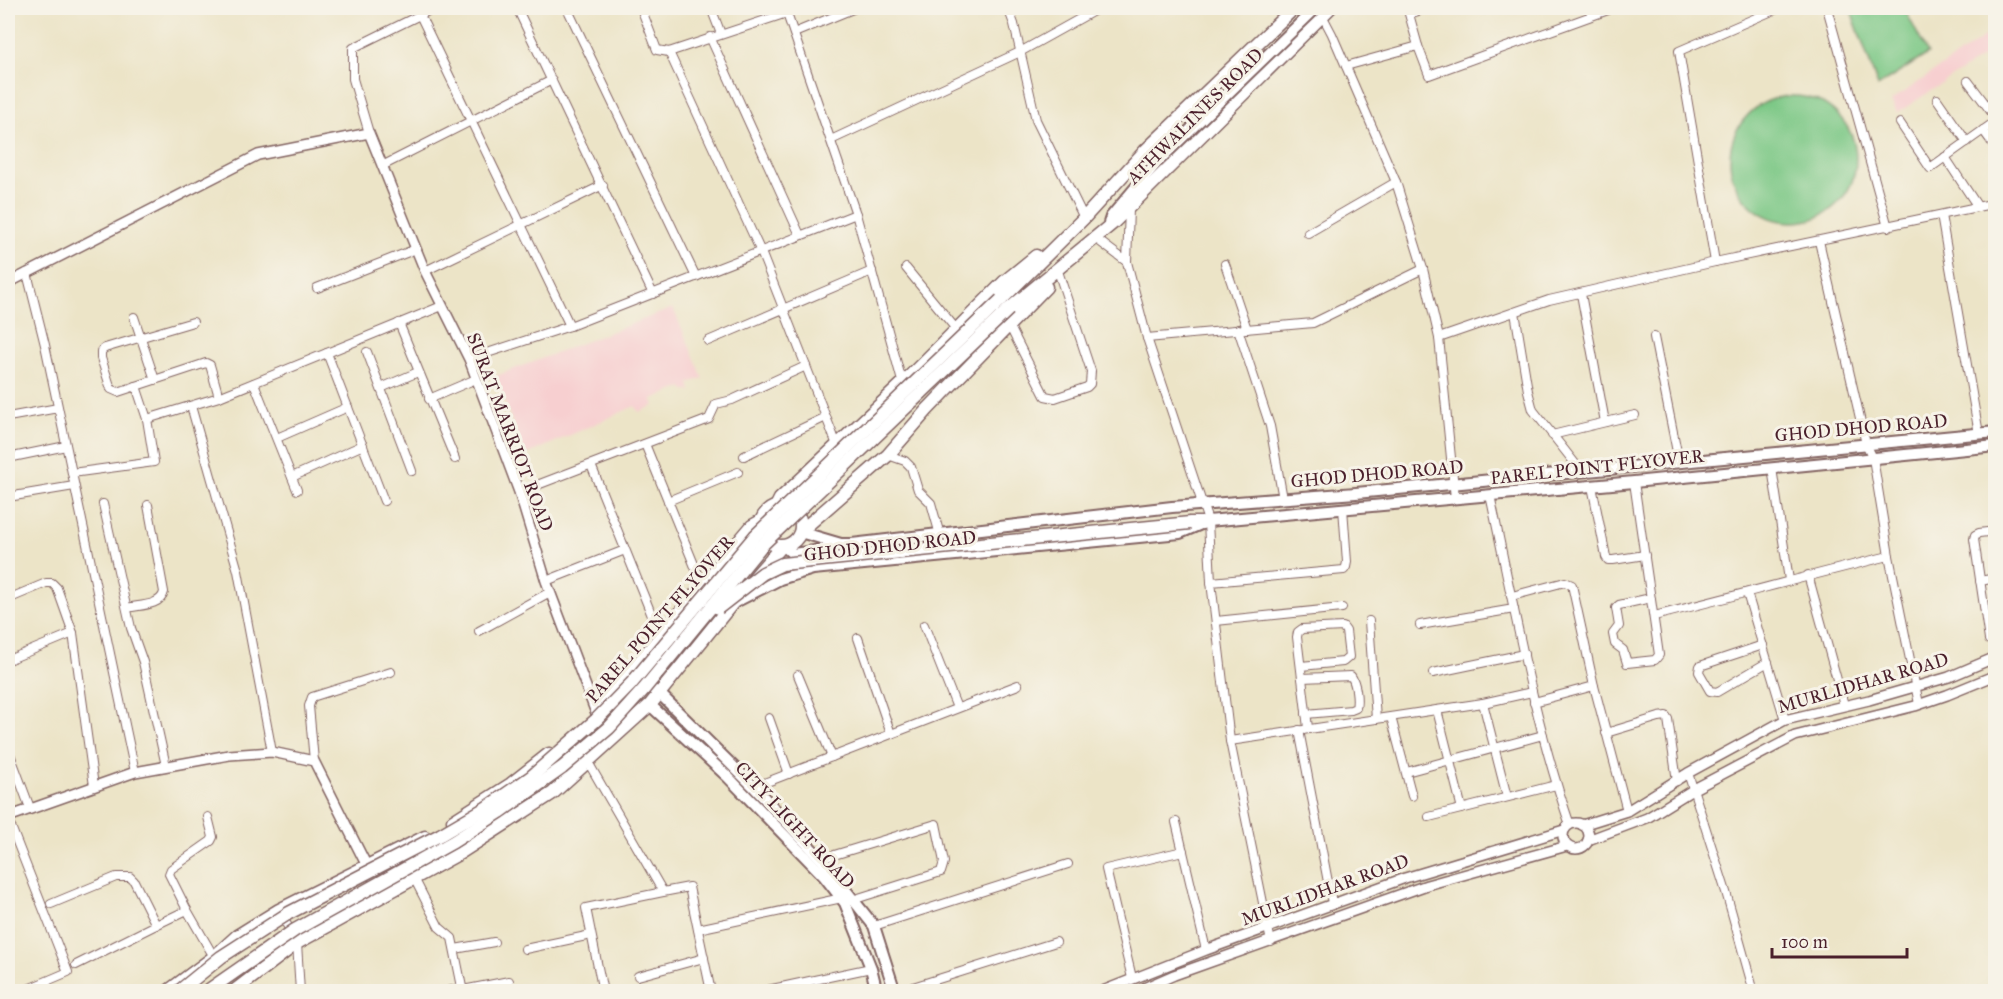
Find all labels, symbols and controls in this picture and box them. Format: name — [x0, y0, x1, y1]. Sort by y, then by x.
street label: ATHWALINES ROAD — [1122, 43, 1268, 189]
street label: SURAT MARRIOT ROAD — [462, 330, 558, 534]
street label: GHOD DHOD ROAD — [1774, 409, 1948, 447]
street label: PAREL POINT FLYOVER — [1489, 445, 1706, 489]
street label: GHOD DHOD ROAD — [1290, 455, 1464, 493]
street label: GHOD DHOD ROAD — [803, 526, 977, 566]
street label: PAREL POINT FLYOVER — [581, 530, 740, 707]
street label: MURLIDHAR ROAD — [1775, 648, 1951, 718]
street label: CITY LIGHT ROAD — [731, 757, 859, 893]
street label: MURLIDHAR ROAD — [1238, 849, 1412, 931]
scale bar — [1772, 921, 1907, 959]
text: 100 m — [1781, 931, 1828, 953]

